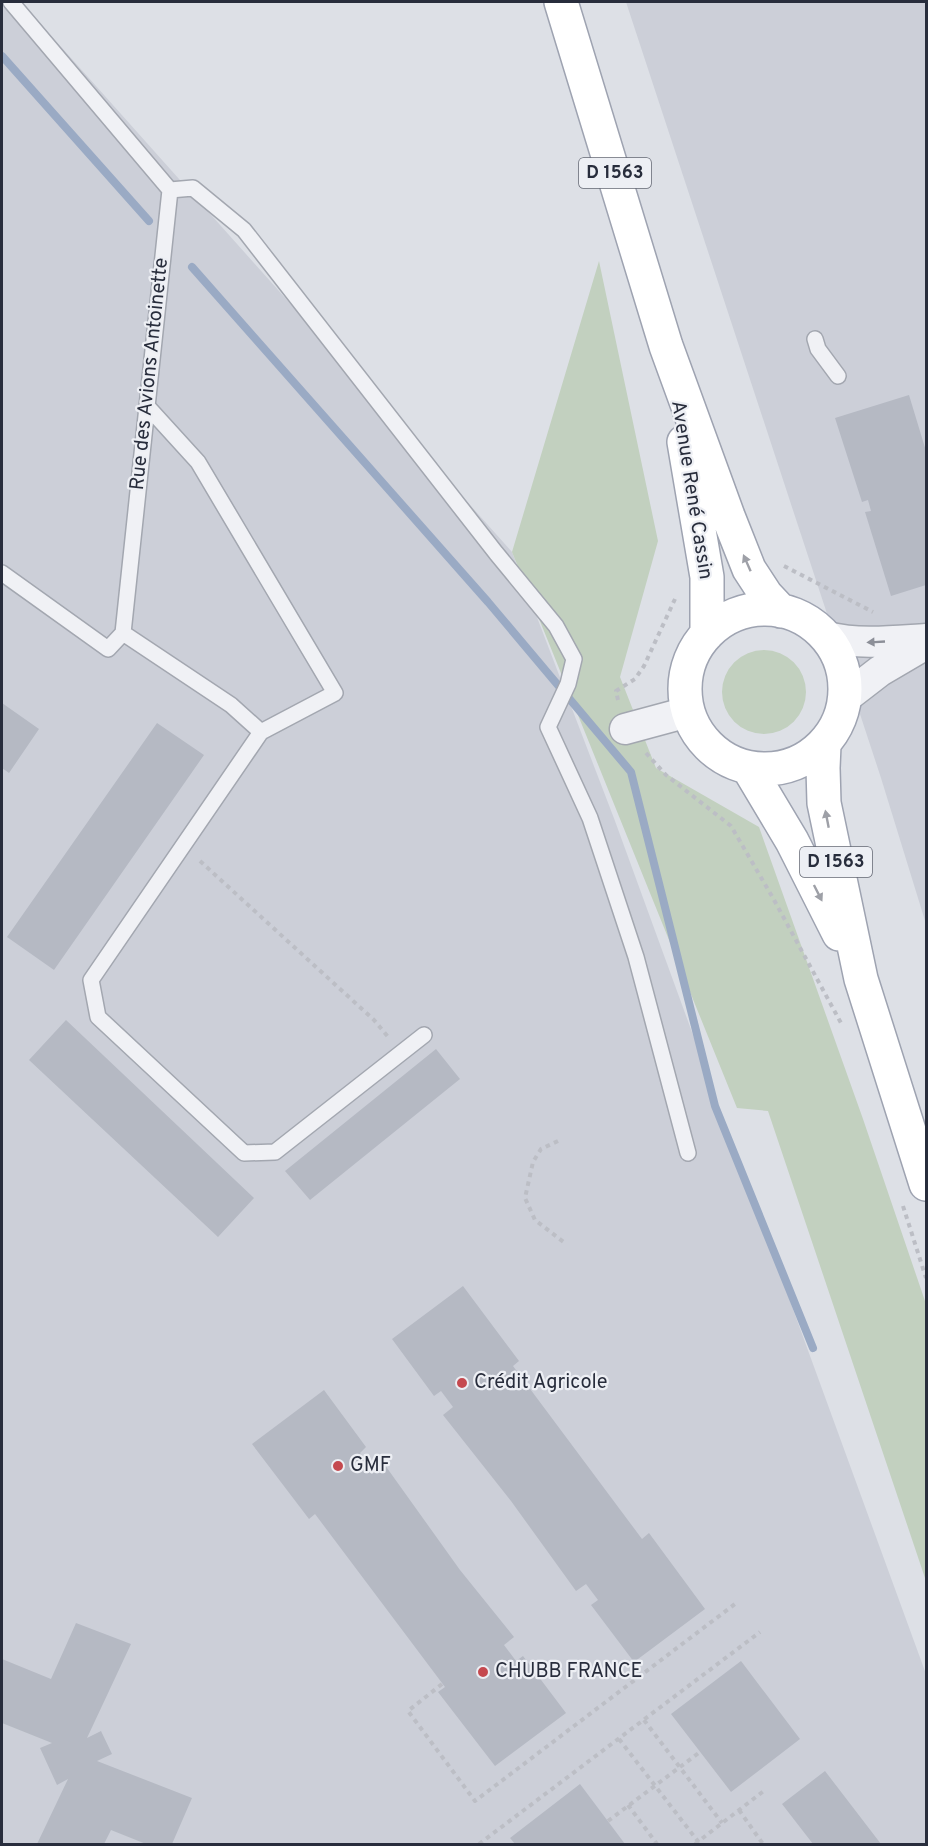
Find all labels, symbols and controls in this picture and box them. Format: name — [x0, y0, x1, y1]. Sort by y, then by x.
road number: D 1563 — [579, 158, 651, 188]
street label: Rue des Avions Antoinette — [125, 256, 175, 492]
street label: Avenue René Cassin — [664, 399, 718, 581]
one-way arrow — [743, 555, 752, 572]
one-way arrow — [867, 638, 886, 647]
one-way arrow — [822, 809, 831, 828]
road number: D 1563 — [800, 847, 872, 877]
one-way arrow — [814, 885, 823, 902]
place label: Crédit Agricole — [474, 1370, 608, 1396]
marker: Crédit Agricole — [455, 1376, 469, 1390]
place label: GMF — [350, 1453, 391, 1479]
marker: GMF — [331, 1459, 345, 1473]
place label: CHUBB FRANCE — [495, 1659, 643, 1685]
marker: CHUBB FRANCE — [476, 1665, 490, 1679]

